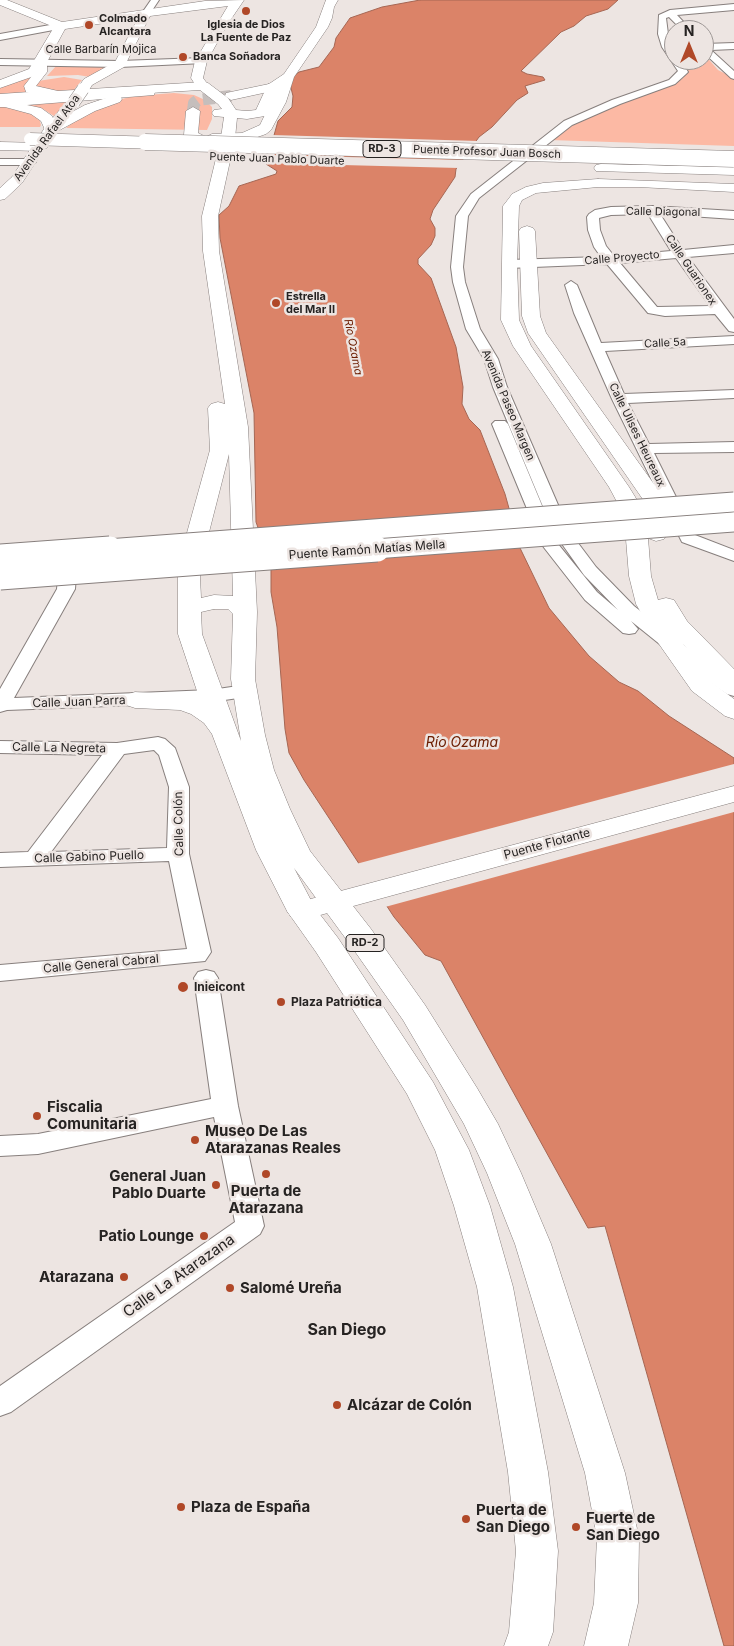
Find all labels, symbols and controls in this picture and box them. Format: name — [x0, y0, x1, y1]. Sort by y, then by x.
marker: Iglesia de Dios La Fuente de Paz — [240, 5, 252, 17]
place label: Colmado Alcantara — [99, 12, 151, 38]
place label: Iglesia de Dios La Fuente de Paz — [201, 18, 291, 44]
marker: Colmado Alcantara — [83, 19, 95, 31]
north arrow — [664, 20, 714, 70]
text: N — [684, 22, 694, 39]
street label: Calle Barbarín Mojica — [46, 43, 156, 57]
place label: Banca Soñadora — [193, 50, 281, 64]
marker: Banca Soñadora — [177, 51, 189, 63]
street label: Avenida Rafael Atoa — [11, 92, 83, 184]
road number: RD-3 — [363, 140, 401, 158]
street label: Puente Profesor Juan Bosch — [413, 143, 561, 161]
street label: Puente Juan Pablo Duarte — [209, 150, 345, 168]
street label: Calle Diagonal — [626, 205, 700, 219]
street label: Calle Guarionex — [663, 232, 719, 308]
street label: Calle Proyecto — [584, 248, 660, 268]
place label: Estrella del Mar II — [286, 290, 335, 316]
marker: Estrella del Mar II — [270, 297, 282, 309]
water label: Río Ozama — [341, 318, 365, 376]
street label: Calle 5a — [644, 335, 686, 351]
street label: Avenida Paseo Margen — [479, 348, 537, 462]
street label: Calle Ulises Heureaux — [606, 381, 668, 489]
street label: Puente Ramón Matías Mella — [288, 537, 446, 563]
street label: Calle Juan Parra — [32, 693, 126, 711]
water label: Río Ozama — [426, 735, 498, 751]
street label: Calle La Negreta — [12, 740, 106, 756]
street label: Calle Colón — [171, 791, 187, 857]
street label: Puente Flotante — [502, 826, 592, 862]
street label: Calle Gabino Puello — [34, 848, 144, 866]
road number: RD-2 — [346, 934, 384, 951]
street label: Calle General Cabral — [42, 952, 160, 976]
marker: Inieicont — [176, 980, 190, 994]
place label: Inieicont — [194, 980, 245, 994]
place label: Plaza Patriótica — [291, 995, 382, 1009]
marker: Plaza Patriótica — [275, 996, 287, 1008]
place label: Fiscalia Comunitaria — [47, 1098, 137, 1133]
marker: Fiscalia Comunitaria — [31, 1110, 43, 1122]
place label: Museo De Las Atarazanas Reales — [205, 1122, 341, 1157]
marker: Museo De Las Atarazanas Reales — [189, 1134, 201, 1146]
place label: General Juan Pablo Duarte — [109, 1167, 206, 1202]
marker: Puerta de Atarazana — [260, 1168, 272, 1180]
marker: General Juan Pablo Duarte — [210, 1179, 222, 1191]
place label: Puerta de Atarazana — [228, 1182, 304, 1217]
place label: Patio Lounge — [99, 1227, 194, 1245]
marker: Patio Lounge — [198, 1230, 210, 1242]
street label: Calle La Atarazana — [120, 1231, 238, 1321]
place label: Atarazana — [39, 1268, 114, 1286]
marker: Atarazana — [118, 1271, 130, 1283]
place label: Salomé Ureña — [240, 1279, 342, 1297]
marker: Salomé Ureña — [224, 1282, 236, 1294]
district label: San Diego — [308, 1320, 386, 1340]
place label: Alcázar de Colón — [347, 1396, 472, 1414]
marker: Alcázar de Colón — [331, 1399, 343, 1411]
place label: Plaza de España — [191, 1498, 310, 1516]
marker: Plaza de España — [175, 1501, 187, 1513]
place label: Puerta de San Diego — [476, 1501, 550, 1536]
place label: Fuerte de San Diego — [586, 1509, 660, 1544]
marker: Puerta de San Diego — [460, 1513, 472, 1525]
marker: Fuerte de San Diego — [570, 1521, 582, 1533]

